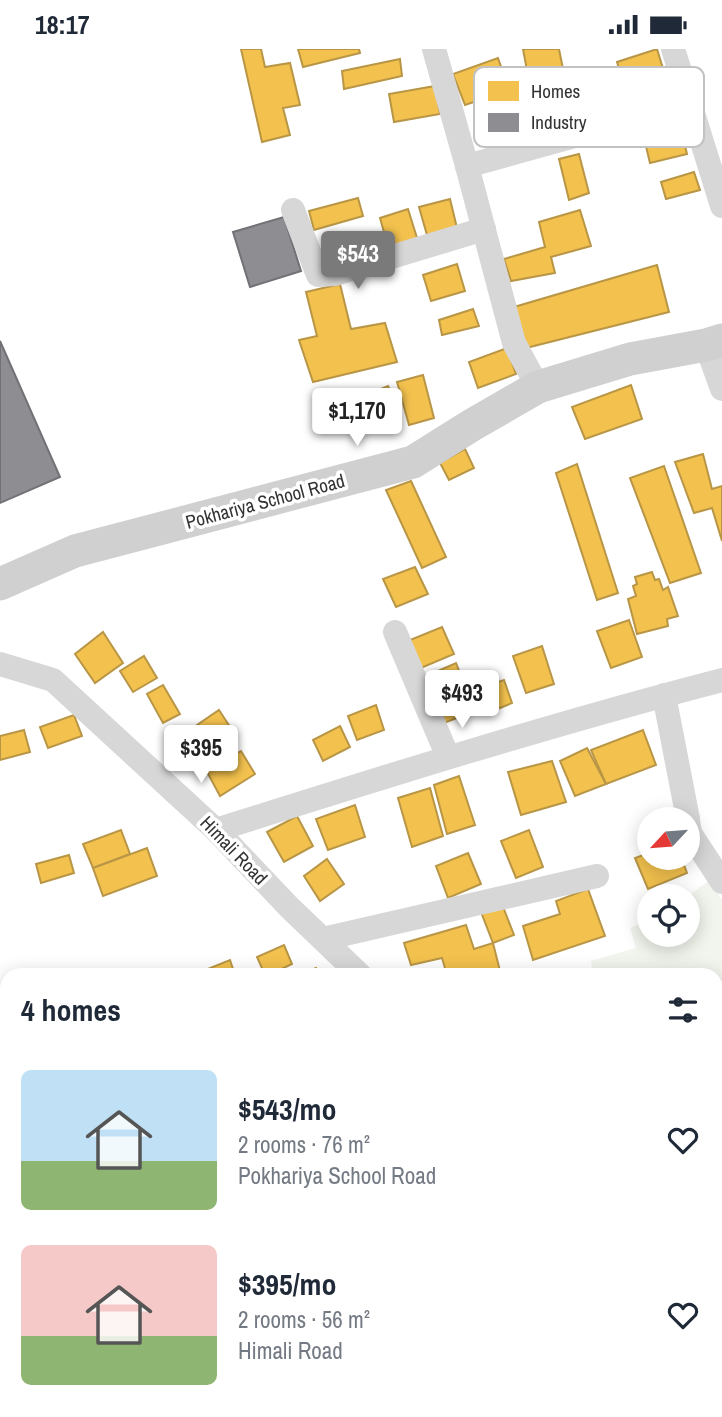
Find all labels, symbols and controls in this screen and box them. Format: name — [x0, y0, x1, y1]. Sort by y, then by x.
text: 18:17 — [35, 7, 90, 42]
legend — [474, 67, 704, 147]
text: Homes — [531, 78, 581, 104]
text: Industry — [531, 109, 587, 135]
pin: $543 — [317, 231, 399, 291]
text: $543 — [337, 238, 379, 269]
pin: $1,170 — [300, 389, 414, 448]
text: $1,170 — [328, 395, 386, 426]
street label: Pokhariya School Road — [183, 467, 347, 535]
pin: $493 — [421, 671, 503, 730]
text: $493 — [441, 677, 483, 708]
pin: $395 — [160, 725, 242, 785]
text: $395 — [180, 732, 222, 763]
north arrow — [637, 807, 700, 870]
map controls — [637, 807, 700, 947]
street label: Himali Road — [195, 810, 273, 890]
button: locate — [637, 884, 700, 947]
text: 4 homes — [21, 990, 121, 1030]
icon: filters — [664, 991, 702, 1029]
text: $543/mo — [238, 1089, 336, 1129]
icon: home — [77, 1098, 161, 1182]
icon: heart — [664, 1121, 702, 1159]
text: 2 rooms · 76 m² — [238, 1129, 370, 1160]
text: Pokhariya School Road — [238, 1160, 436, 1191]
text: $395/mo — [238, 1264, 336, 1304]
icon: home — [77, 1273, 161, 1357]
icon: heart — [664, 1296, 702, 1334]
text: 2 rooms · 56 m² — [238, 1304, 370, 1335]
text: Himali Road — [238, 1335, 343, 1366]

